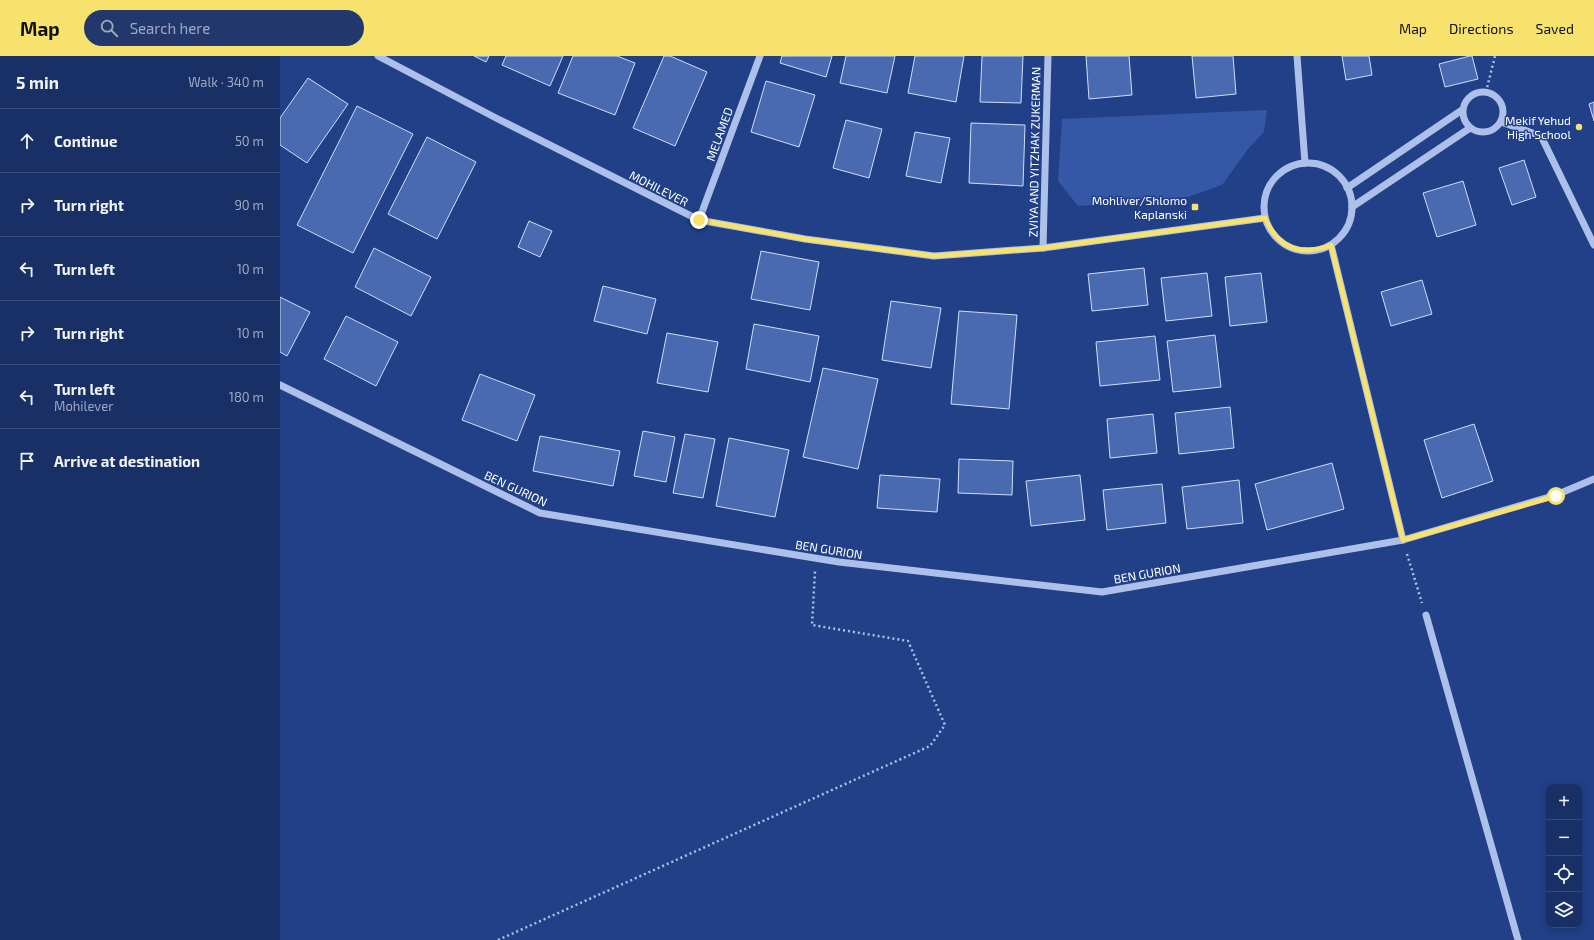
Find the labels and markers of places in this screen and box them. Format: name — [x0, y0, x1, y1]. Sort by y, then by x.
place label: Mekif Yehud High School — [1505, 113, 1571, 141]
marker: Mekif Yehud High School — [1574, 122, 1584, 132]
place label: Mohliver/Shlomo Kaplanski — [1092, 193, 1187, 221]
marker: Mohliver/Shlomo Kaplanski — [1190, 202, 1200, 212]

